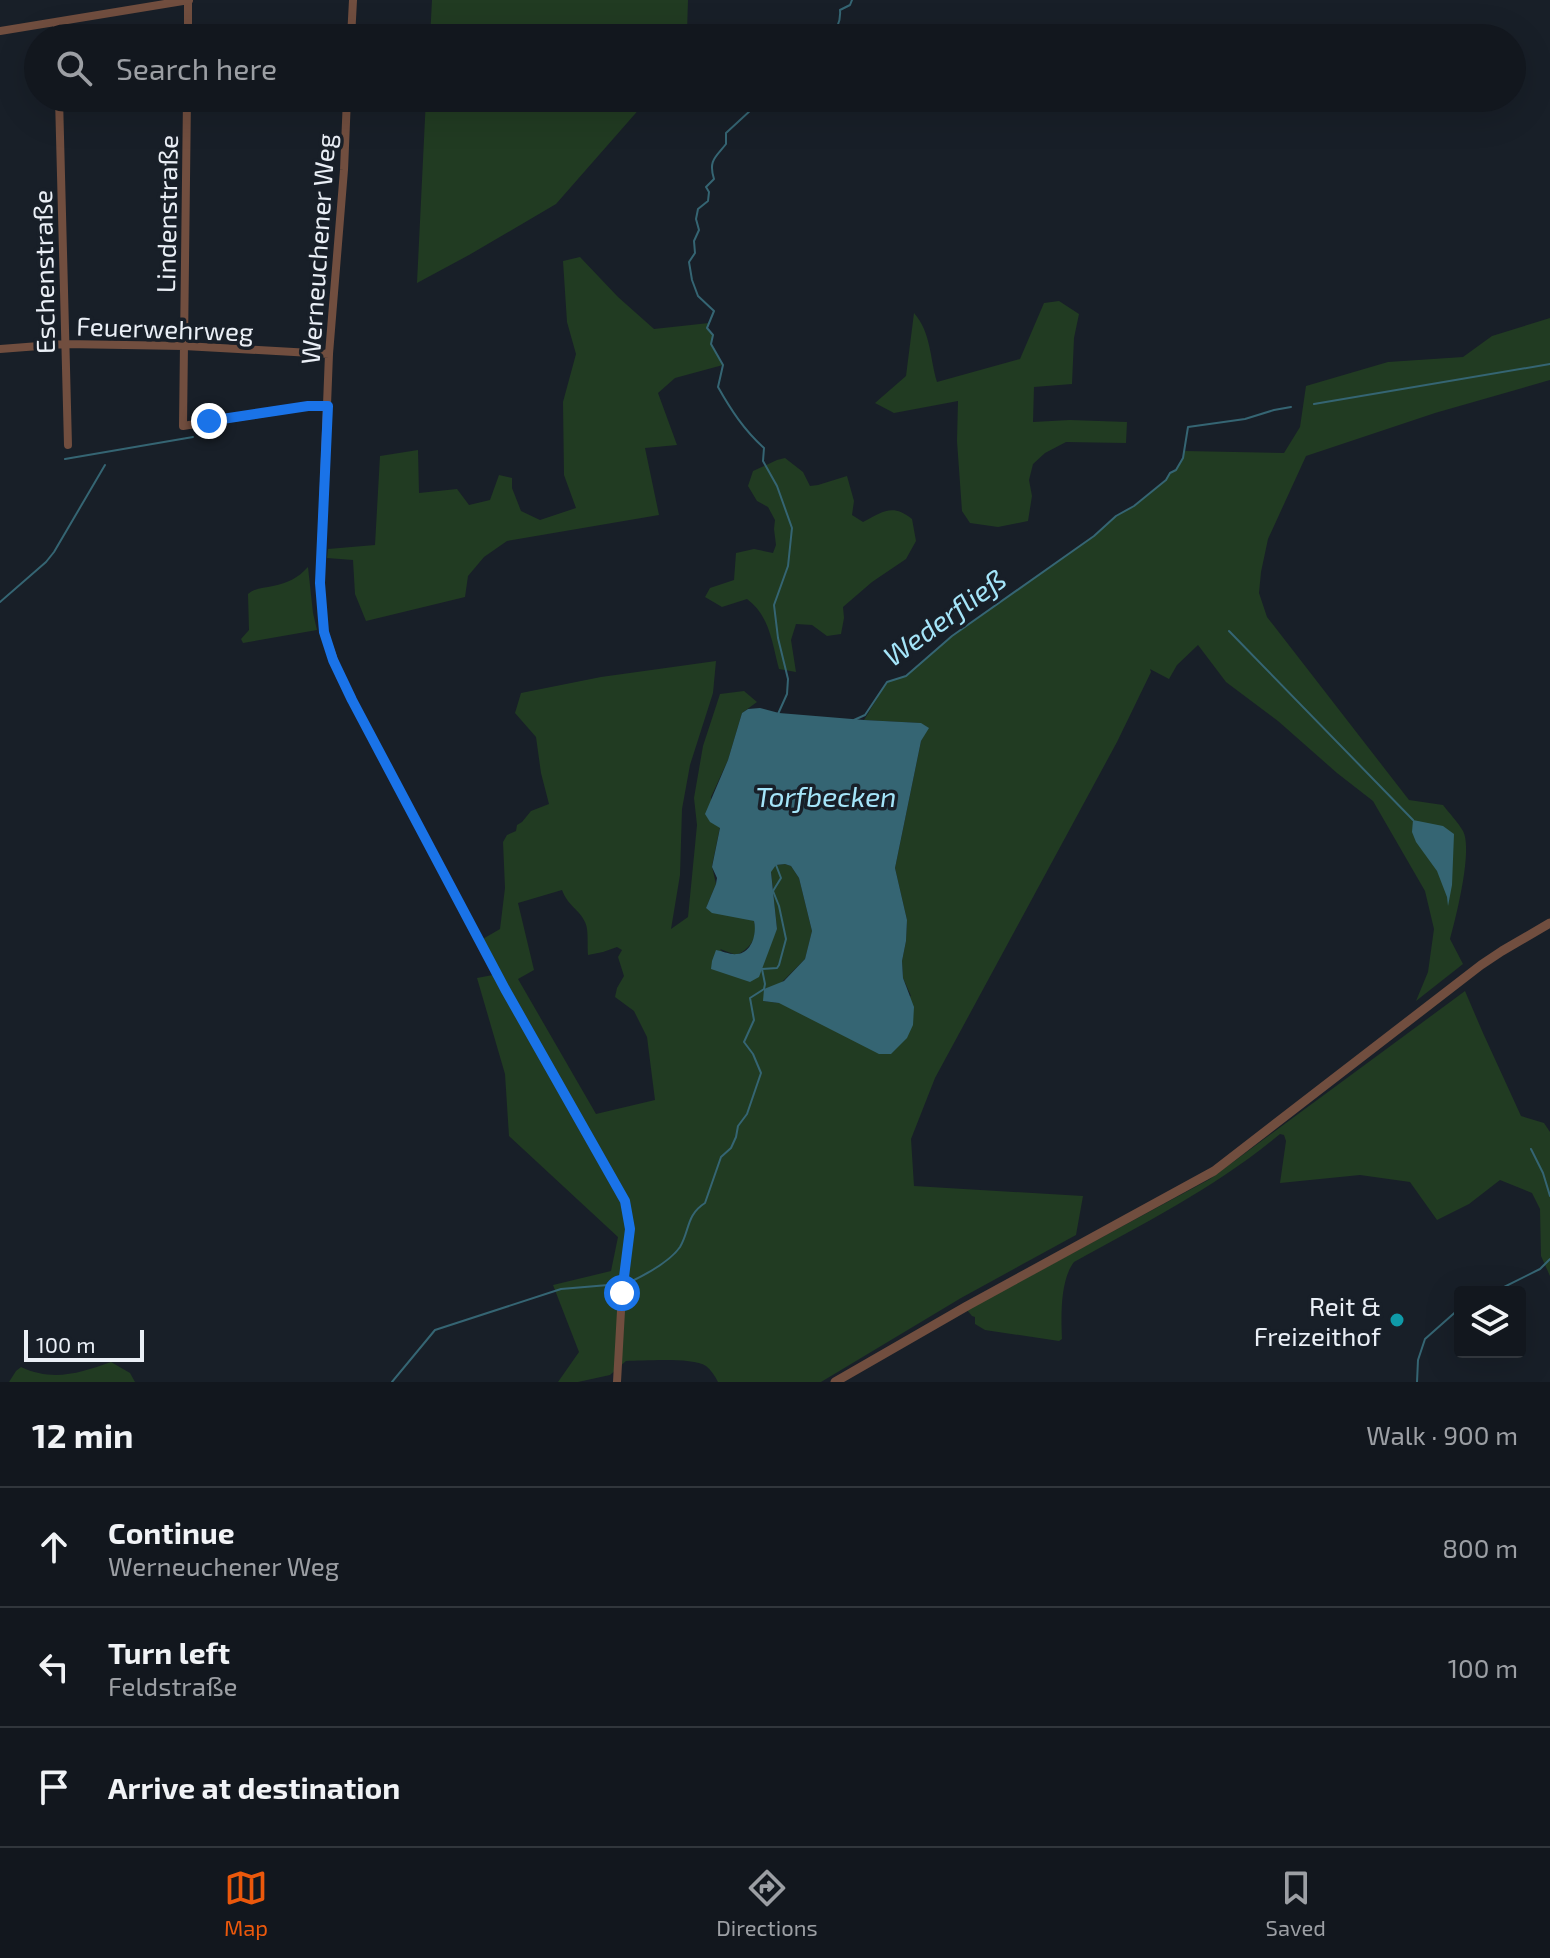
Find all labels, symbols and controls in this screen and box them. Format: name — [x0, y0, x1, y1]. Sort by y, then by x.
search box — [24, 24, 1526, 112]
icon: search — [52, 46, 96, 90]
text: Search here — [116, 50, 277, 86]
street label: Werneuchener Weg — [293, 133, 341, 365]
street label: Lindenstraße — [149, 135, 183, 293]
street label: Eschenstraße — [26, 190, 60, 354]
street label: Feuerwehrweg — [76, 309, 254, 347]
route end — [191, 403, 227, 439]
water label: Wederfließ — [876, 561, 1012, 673]
water label: Torfbecken — [756, 779, 896, 813]
route start — [604, 1275, 640, 1311]
map controls — [1454, 1286, 1526, 1358]
button: layers — [1454, 1286, 1526, 1358]
place label: Reit & Freizeithof — [1254, 1290, 1382, 1351]
marker: Reit & Freizeithof — [1388, 1311, 1406, 1329]
scale bar — [24, 1326, 144, 1362]
text: 100 m — [36, 1331, 95, 1357]
text: 12 min — [32, 1414, 134, 1455]
text: Walk · 900 m — [1366, 1419, 1518, 1450]
text: Continue — [108, 1514, 235, 1550]
icon: ahead — [32, 1525, 76, 1569]
text: 800 m — [1442, 1532, 1518, 1563]
text: Werneuchener Weg — [108, 1550, 339, 1581]
text: Turn left — [108, 1634, 230, 1670]
icon: left — [32, 1645, 76, 1689]
text: 100 m — [1448, 1652, 1518, 1683]
text: Feldstraße — [108, 1670, 238, 1701]
icon: arrive — [32, 1765, 76, 1809]
text: Arrive at destination — [108, 1769, 400, 1805]
tab: Map — [224, 1866, 268, 1940]
tab: Directions — [716, 1866, 818, 1940]
tab: Saved — [1266, 1866, 1326, 1940]

